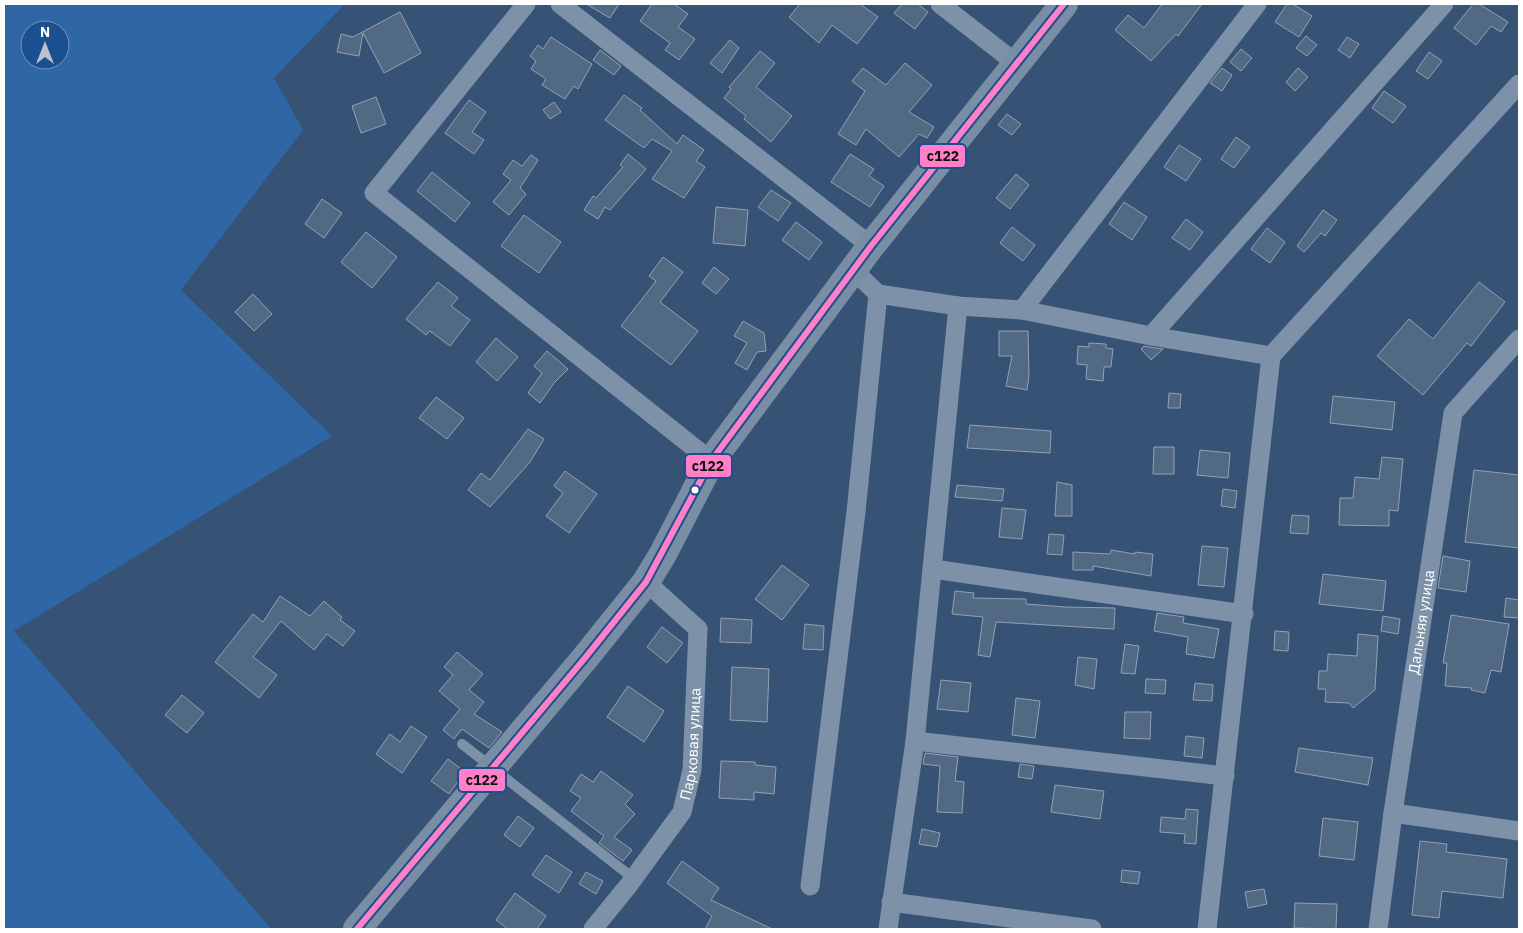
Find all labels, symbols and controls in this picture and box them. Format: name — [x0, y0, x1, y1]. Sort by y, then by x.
north arrow — [20, 20, 70, 70]
text: N — [40, 23, 50, 41]
line badge: с122 — [919, 144, 966, 168]
text: с122 — [927, 147, 959, 165]
line badge: с122 — [685, 454, 732, 478]
text: с122 — [692, 457, 724, 475]
unlabelled marker — [690, 485, 700, 495]
street label: Дальняя улица — [1404, 569, 1438, 676]
street label: Парковая улица — [675, 687, 704, 802]
line badge: с122 — [458, 768, 506, 792]
text: с122 — [466, 771, 498, 789]

